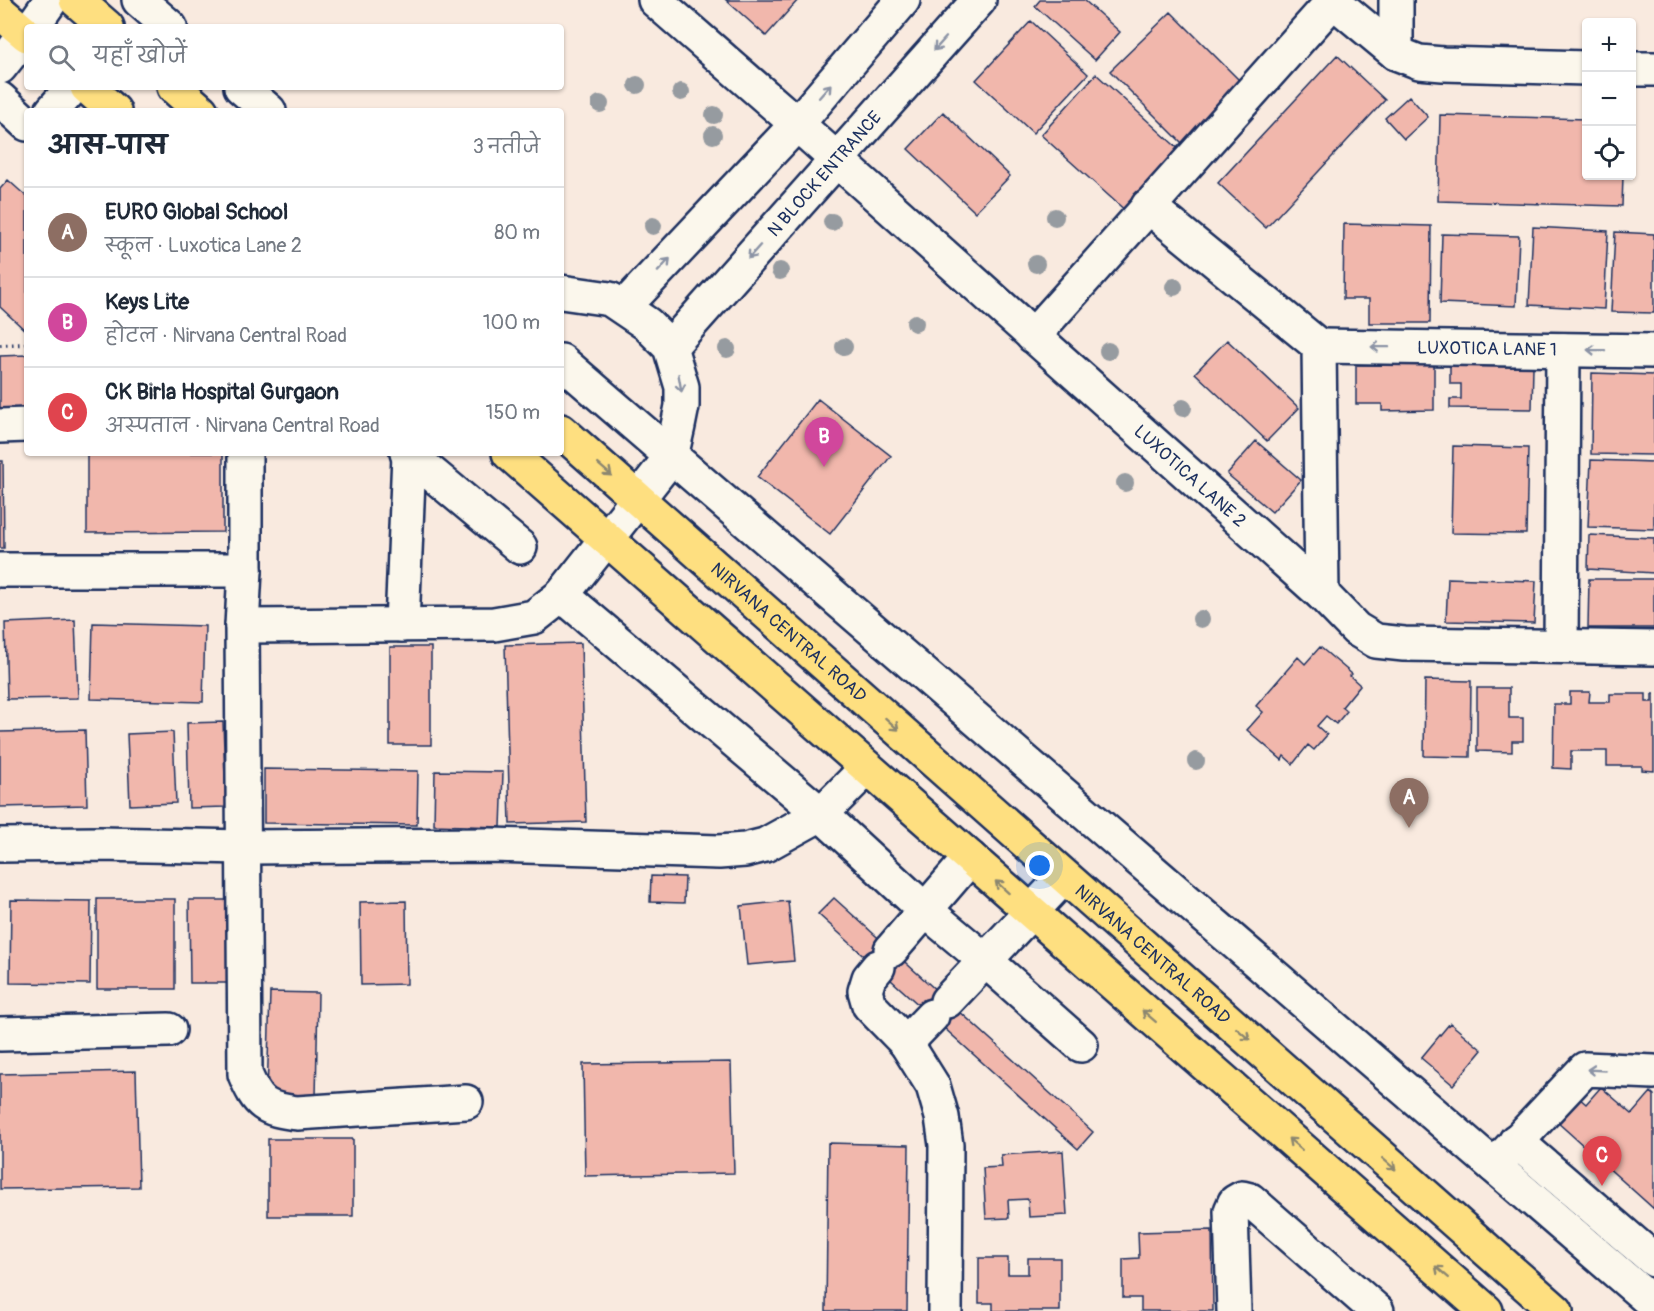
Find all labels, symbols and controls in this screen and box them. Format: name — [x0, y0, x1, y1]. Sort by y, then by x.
map controls — [1582, 18, 1636, 180]
button: + — [1582, 18, 1636, 72]
search box — [24, 24, 564, 90]
one-way arrow — [933, 36, 947, 51]
icon: search — [45, 41, 78, 74]
text: यहाँ खोजें — [93, 42, 187, 70]
button: − — [1582, 72, 1636, 126]
one-way arrow — [819, 83, 832, 99]
street label: N BLOCK ENTRANCE — [763, 107, 887, 242]
button: locate — [1582, 126, 1636, 180]
text: आस-पास — [48, 130, 167, 162]
text: 3 नतीजे — [473, 134, 540, 159]
text: EURO Global School — [105, 198, 288, 226]
text: A — [61, 220, 74, 245]
text: 80 m — [494, 220, 540, 245]
text: स्कूल · Luxotica Lane 2 — [105, 233, 302, 258]
one-way arrow — [747, 244, 761, 259]
one-way arrow — [657, 258, 671, 273]
text: Keys Lite — [105, 288, 189, 316]
text: B — [62, 310, 73, 335]
text: 100 m — [483, 310, 540, 335]
text: होटल · Nirvana Central Road — [105, 323, 347, 348]
street label: LUXOTICA LANE 1 — [1417, 336, 1557, 362]
one-way arrow — [1370, 341, 1390, 352]
one-way arrow — [1586, 345, 1606, 356]
one-way arrow — [675, 372, 686, 392]
text: CK Birla Hospital Gurgaon — [105, 378, 339, 406]
text: C — [61, 400, 74, 425]
text: 150 m — [486, 400, 540, 425]
text: अस्पताल · Nirvana Central Road — [105, 413, 380, 438]
pin: B — [804, 418, 844, 467]
street label: LUXOTICA LANE 2 — [1129, 420, 1251, 532]
one-way arrow — [597, 463, 612, 477]
street label: NIRVANA CENTRAL ROAD — [706, 558, 871, 708]
one-way arrow — [885, 717, 900, 731]
pin: A — [1390, 778, 1428, 828]
your location — [1025, 851, 1054, 880]
one-way arrow — [995, 880, 1010, 894]
street label: NIRVANA CENTRAL ROAD — [1070, 880, 1235, 1030]
one-way arrow — [1141, 1009, 1156, 1023]
one-way arrow — [1235, 1027, 1250, 1041]
one-way arrow — [1586, 1064, 1606, 1075]
pin: C — [1582, 1136, 1622, 1186]
one-way arrow — [1288, 1137, 1303, 1151]
one-way arrow — [1381, 1157, 1397, 1170]
one-way arrow — [1435, 1265, 1450, 1279]

